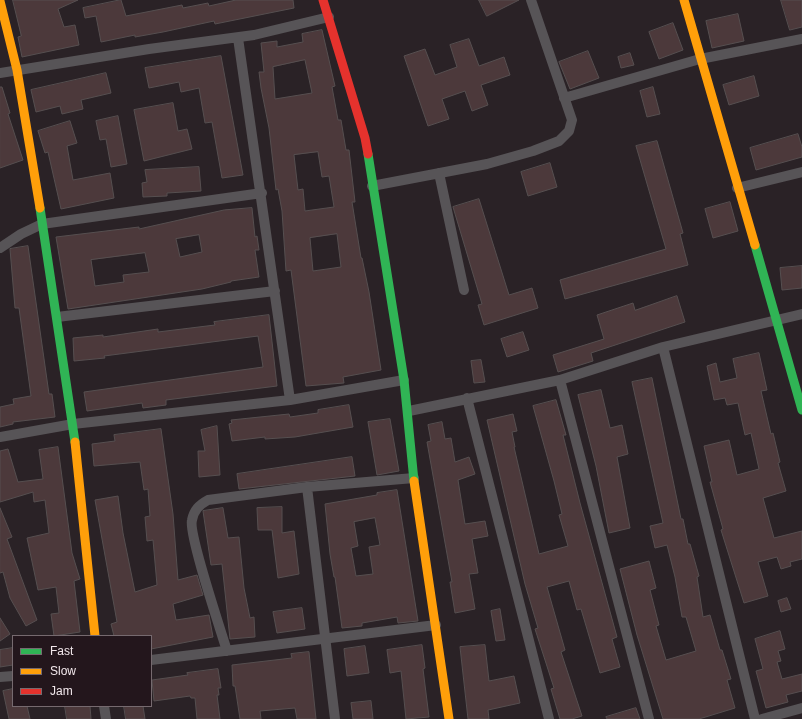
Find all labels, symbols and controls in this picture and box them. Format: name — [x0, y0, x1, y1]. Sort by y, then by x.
legend — [12, 635, 152, 707]
text: Fast — [50, 644, 73, 658]
text: Slow — [50, 664, 76, 678]
text: Jam — [50, 684, 73, 698]

